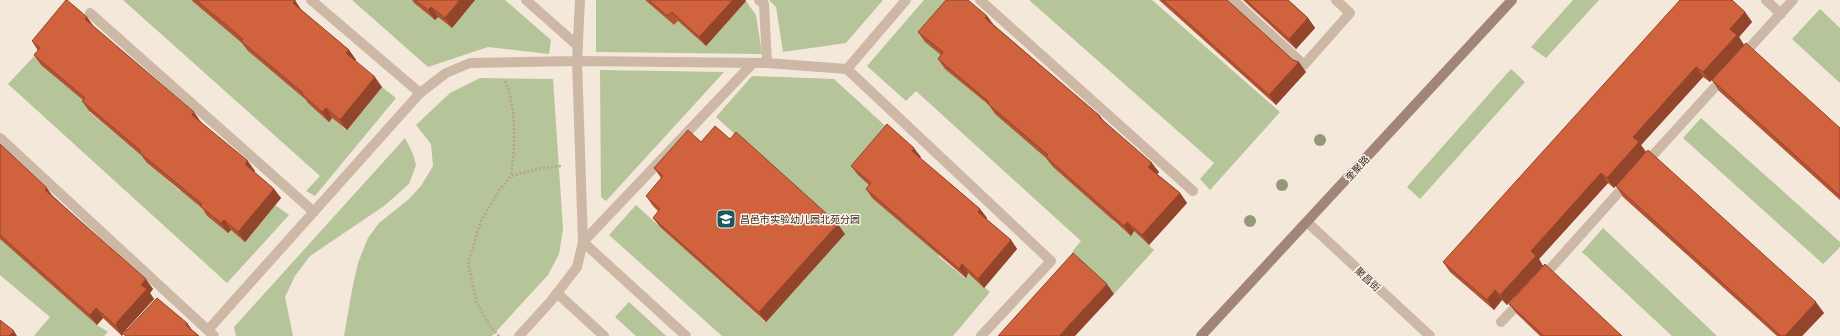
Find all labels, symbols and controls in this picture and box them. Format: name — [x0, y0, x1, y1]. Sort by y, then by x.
street label: 奎聚路 — [1342, 153, 1372, 183]
school or university icon: 昌邑市实验幼儿园北苑分园 — [715, 208, 737, 230]
place label: 昌邑市实验幼儿园北苑分园 — [740, 213, 860, 225]
street label: 聚昌街 — [1353, 264, 1383, 294]

